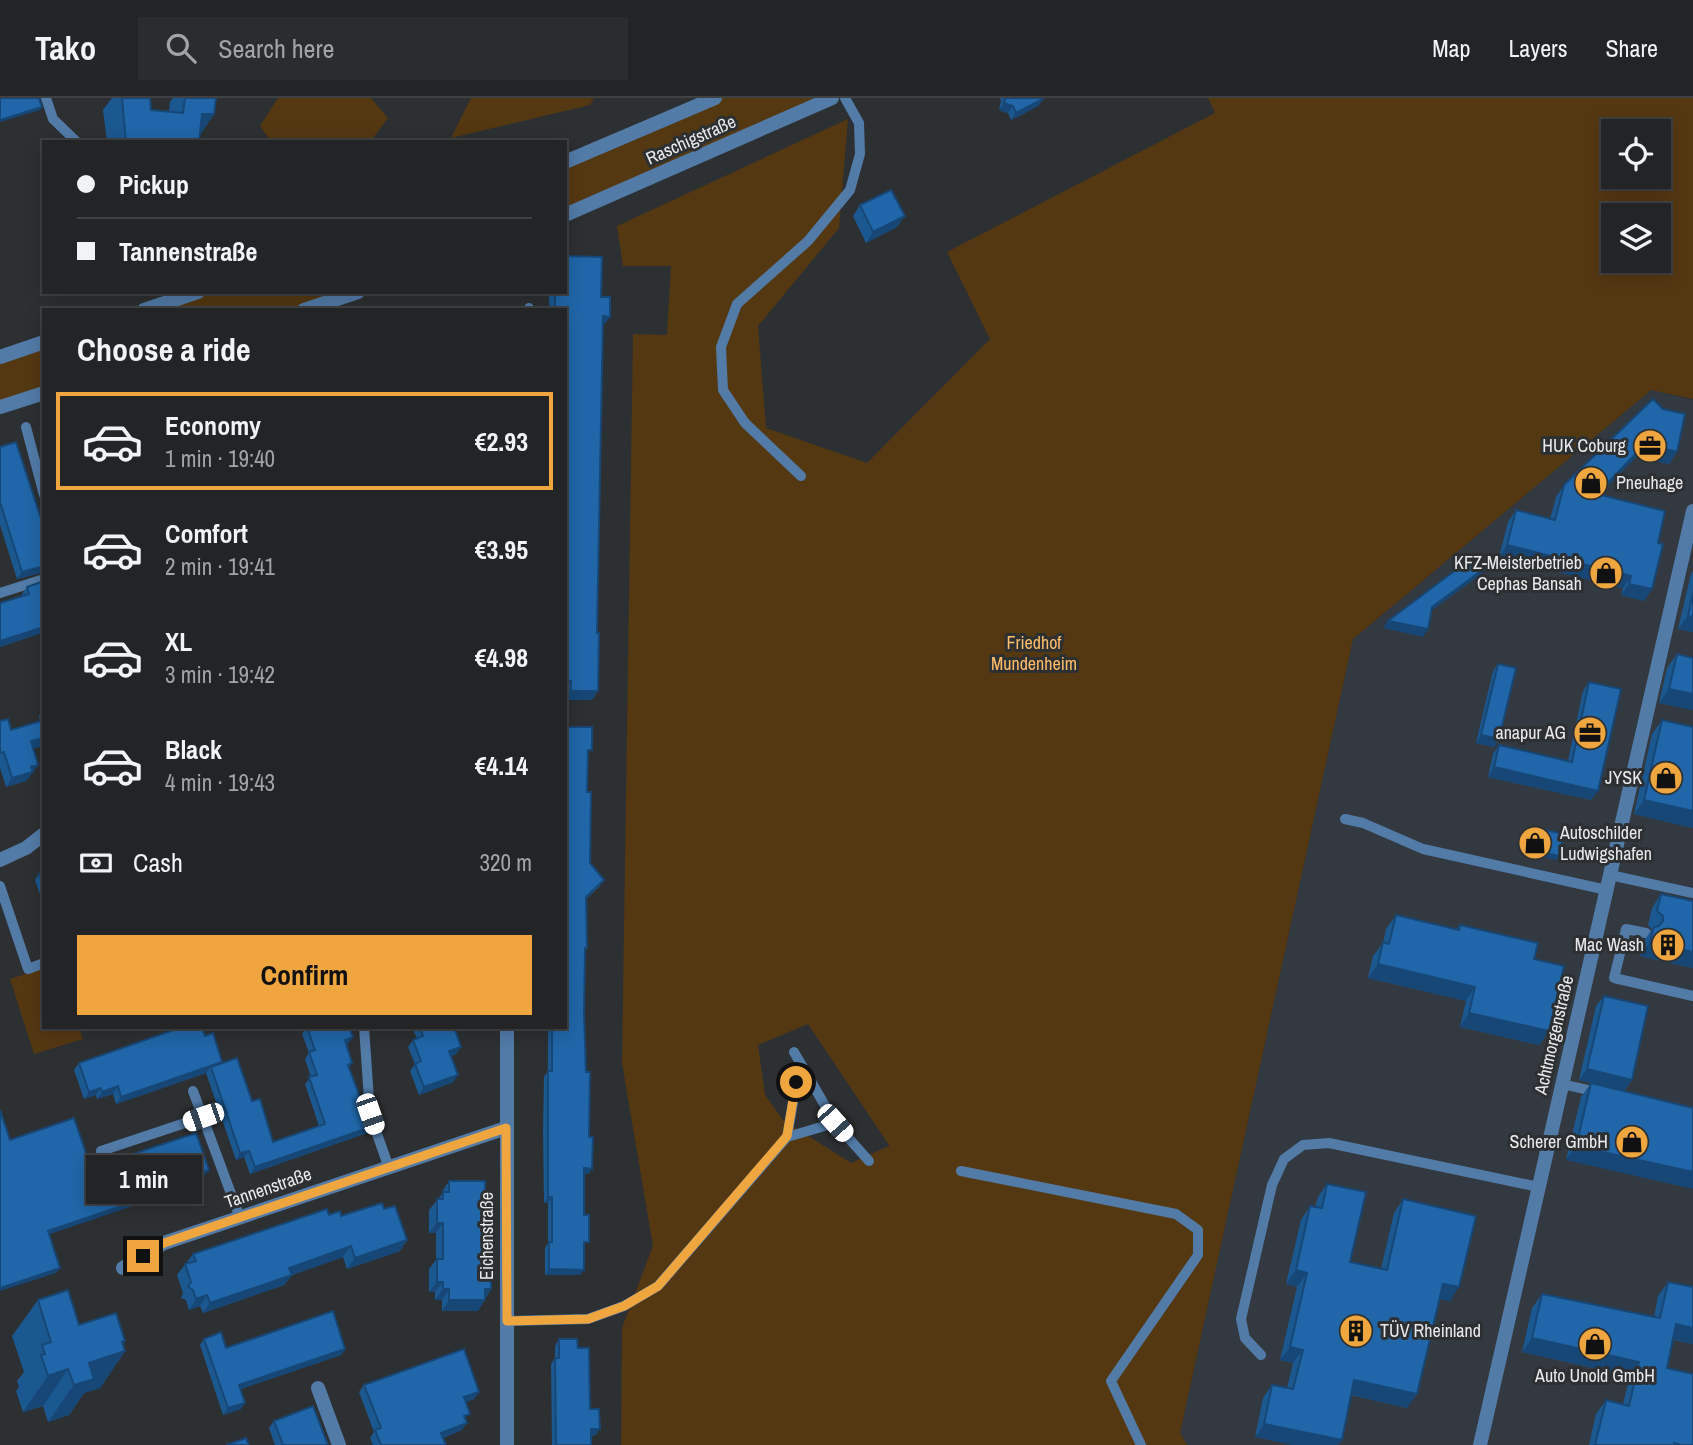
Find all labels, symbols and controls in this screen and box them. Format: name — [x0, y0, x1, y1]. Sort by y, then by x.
search box — [138, 17, 628, 80]
text: Tako — [35, 26, 96, 70]
icon: search — [162, 29, 200, 67]
text: Search here — [218, 31, 334, 66]
text: Map — [1432, 32, 1470, 64]
text: Layers — [1508, 32, 1567, 64]
text: Share — [1605, 32, 1658, 64]
street label: Raschigstraße — [642, 109, 740, 170]
map controls — [1601, 119, 1671, 273]
button: locate — [1601, 119, 1671, 189]
text: Pickup — [119, 167, 189, 202]
button: layers — [1601, 203, 1671, 273]
text: Tannenstraße — [119, 234, 257, 269]
text: Choose a ride — [77, 328, 251, 371]
text: Economy — [165, 408, 261, 443]
icon: car — [81, 410, 144, 473]
text: €2.93 — [475, 424, 528, 459]
office icon: HUK Coburg — [1631, 427, 1669, 465]
place label: HUK Coburg — [1542, 433, 1627, 458]
text: 1 min · 19:40 — [165, 443, 275, 474]
shop icon: Pneuhage — [1572, 464, 1610, 502]
place label: Pneuhage — [1616, 470, 1683, 495]
text: Comfort — [165, 516, 248, 551]
icon: car — [81, 518, 144, 581]
text: €3.95 — [475, 532, 528, 567]
place label: KFZ-Meisterbetrieb Cephas Bansah — [1454, 550, 1582, 596]
text: 2 min · 19:41 — [165, 551, 275, 582]
shop icon: KFZ-Meisterbetrieb Cephas Bansah — [1587, 554, 1625, 592]
text: XL — [165, 624, 192, 659]
icon: car — [81, 626, 144, 689]
park label: Friedhof Mundenheim — [991, 630, 1077, 676]
text: €4.98 — [475, 640, 528, 675]
text: 3 min · 19:42 — [165, 659, 275, 690]
office icon: anapur AG — [1571, 714, 1609, 752]
place label: anapur AG — [1495, 720, 1566, 745]
text: Black — [165, 732, 222, 767]
icon: car — [81, 734, 144, 797]
text: €4.14 — [475, 748, 528, 783]
shop icon: JYSK — [1647, 759, 1685, 797]
place label: JYSK — [1605, 765, 1642, 790]
text: 4 min · 19:43 — [165, 767, 275, 798]
place label: Autoschilder Ludwigshafen — [1559, 820, 1652, 866]
shop icon: Autoschilder Ludwigshafen — [1516, 824, 1554, 862]
icon: cash — [77, 844, 115, 882]
text: Cash — [133, 845, 183, 880]
text: 320 m — [480, 847, 532, 878]
building icon: Mac Wash — [1649, 926, 1687, 964]
place label: Mac Wash — [1575, 932, 1644, 957]
button: Confirm — [77, 935, 532, 1015]
street label: Achtmorgenstraße — [1527, 973, 1579, 1098]
route start — [780, 1066, 812, 1098]
car — [354, 1091, 387, 1137]
car — [180, 1100, 227, 1134]
car — [814, 1100, 857, 1146]
shop icon: Scherer GmbH — [1613, 1123, 1651, 1161]
place label: Scherer GmbH — [1510, 1129, 1608, 1154]
callout: 1 min — [85, 1154, 201, 1204]
street label: Tannenstraße — [221, 1161, 315, 1214]
text: 1 min — [119, 1164, 169, 1195]
street label: Eichenstraße — [474, 1192, 499, 1280]
route end — [127, 1240, 159, 1272]
building icon: TÜV Rheinland — [1337, 1312, 1375, 1350]
place label: TÜV Rheinland — [1380, 1318, 1481, 1343]
shop icon: Auto Unold GmbH — [1576, 1325, 1614, 1363]
place label: Auto Unold GmbH — [1534, 1363, 1655, 1388]

